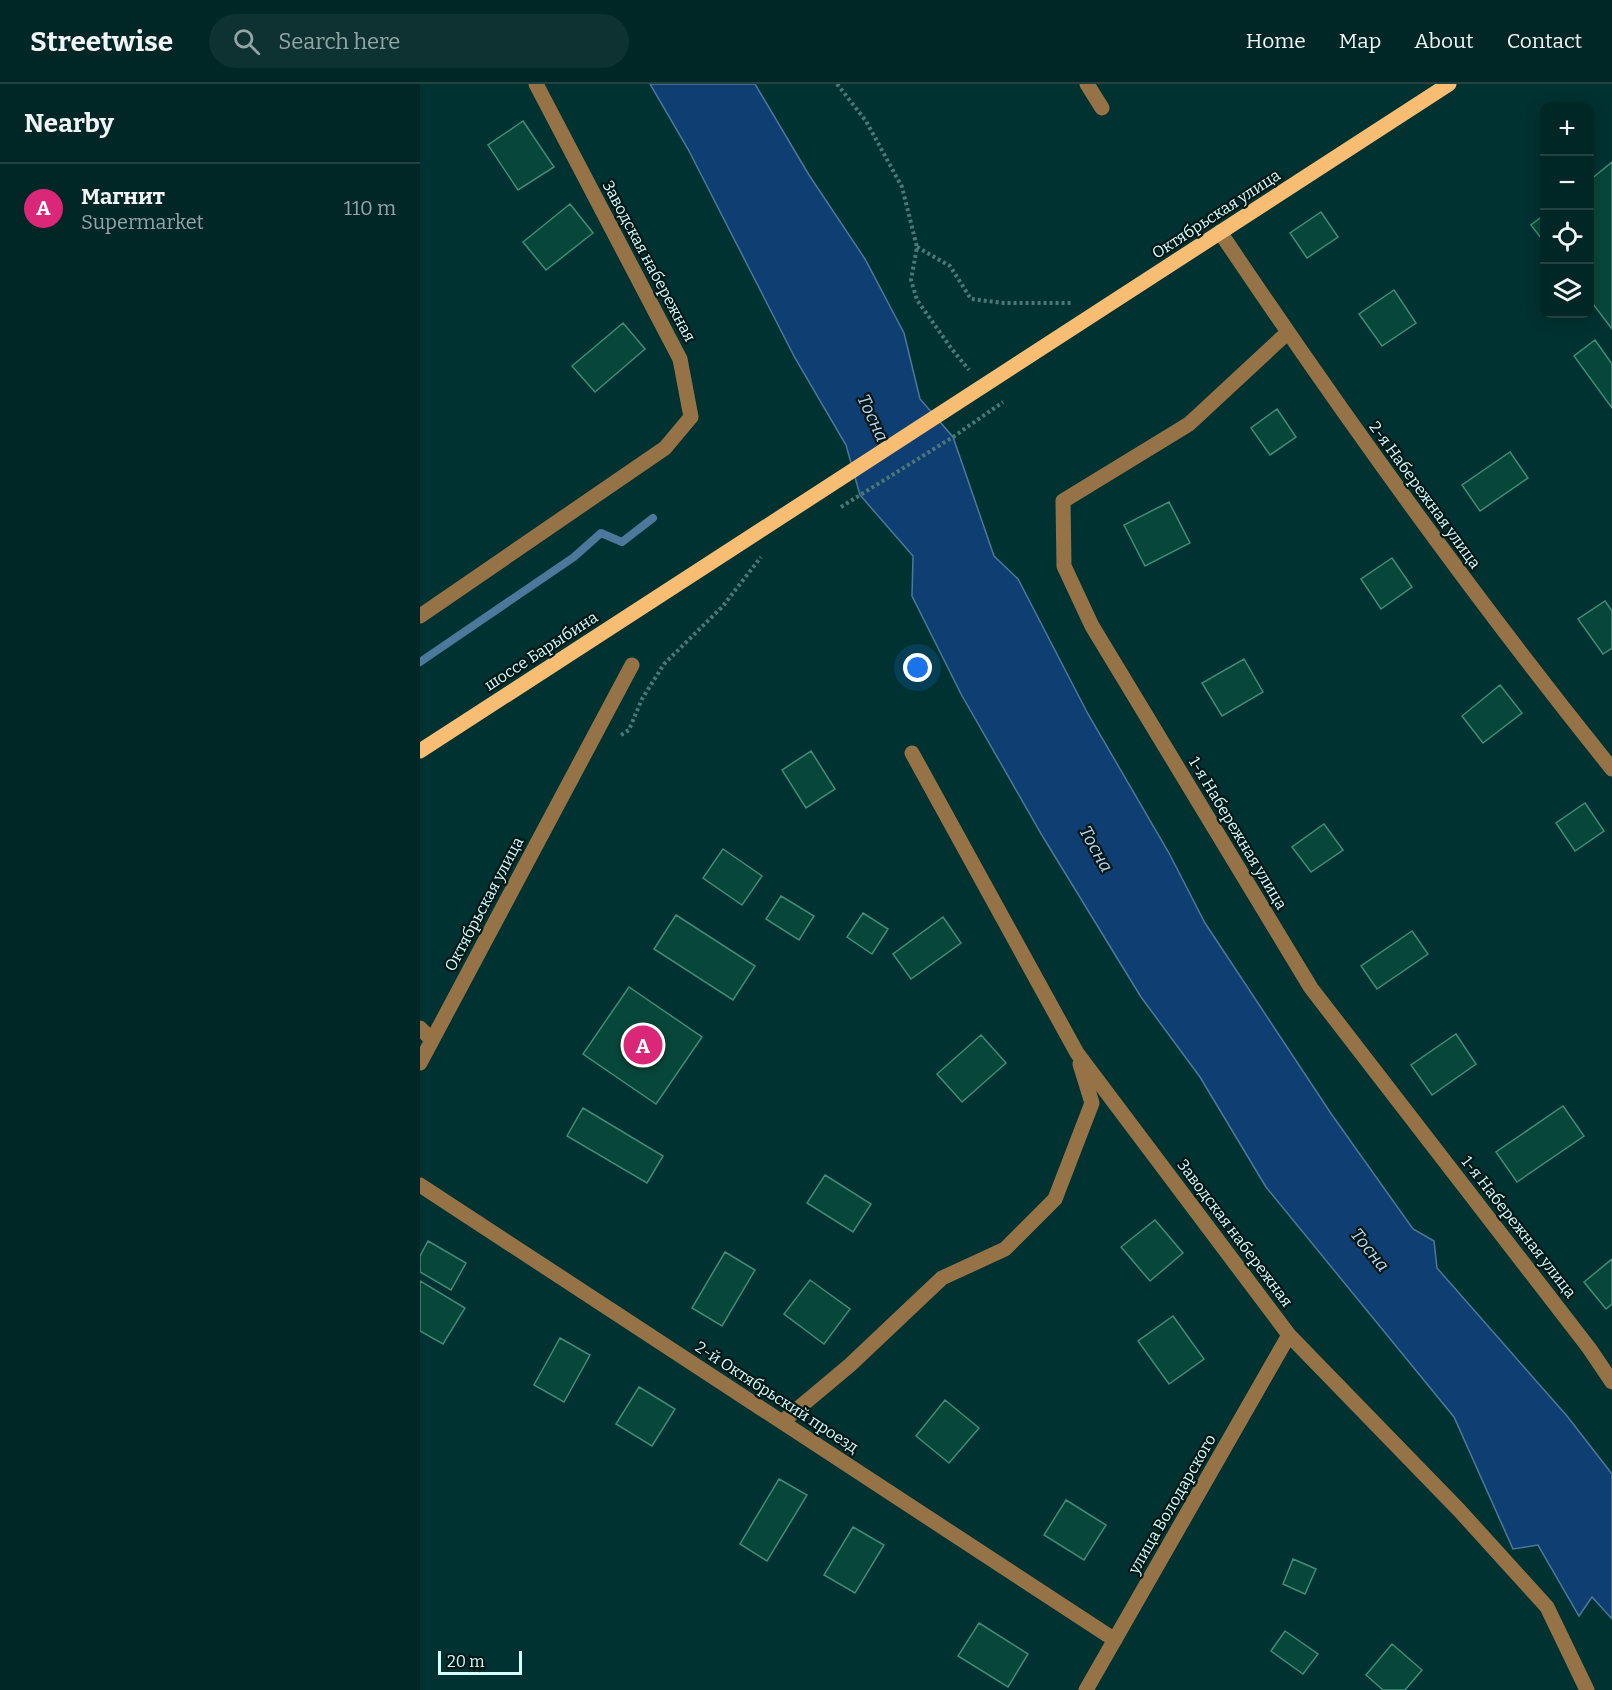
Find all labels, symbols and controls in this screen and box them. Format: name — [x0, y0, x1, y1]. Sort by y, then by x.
search box — [209, 14, 629, 68]
text: Streetwise — [30, 25, 173, 58]
icon: search — [230, 25, 263, 58]
text: Search here — [278, 28, 400, 55]
text: Home — [1246, 28, 1306, 54]
text: Map — [1339, 28, 1381, 54]
text: About — [1414, 28, 1474, 54]
text: Contact — [1507, 28, 1582, 54]
map controls — [1540, 102, 1594, 318]
button: + — [1540, 102, 1594, 156]
text: Nearby — [24, 108, 114, 139]
button: − — [1540, 156, 1594, 210]
street label: Октябрьская улица — [1148, 165, 1284, 263]
street label: Заводская набережная — [598, 177, 700, 345]
text: Магнит — [81, 183, 165, 210]
text: A — [36, 196, 51, 220]
text: 110 m — [344, 196, 396, 220]
text: Supermarket — [81, 210, 204, 234]
button: locate — [1540, 210, 1594, 264]
button: layers — [1540, 264, 1594, 318]
water label: Тосна — [853, 391, 893, 445]
street label: 2-я Набережная улица — [1365, 418, 1485, 572]
street label: шоссе Барыбина — [481, 607, 601, 695]
your location — [903, 653, 932, 682]
street label: 1-я Набережная улица — [1185, 753, 1291, 913]
water label: Тосна — [1074, 822, 1118, 876]
street label: Октябрьская улица — [441, 833, 528, 974]
pin: A — [624, 1022, 662, 1068]
street label: 1-я Набережная улица — [1458, 1152, 1580, 1302]
street label: Заводская набережная — [1173, 1156, 1297, 1311]
water label: Тосна — [1346, 1224, 1394, 1276]
street label: 2-й Октябрьский проезд — [692, 1337, 862, 1457]
street label: улица Володарского — [1124, 1431, 1220, 1578]
scale bar — [438, 1648, 522, 1676]
text: 20 m — [447, 1652, 484, 1671]

